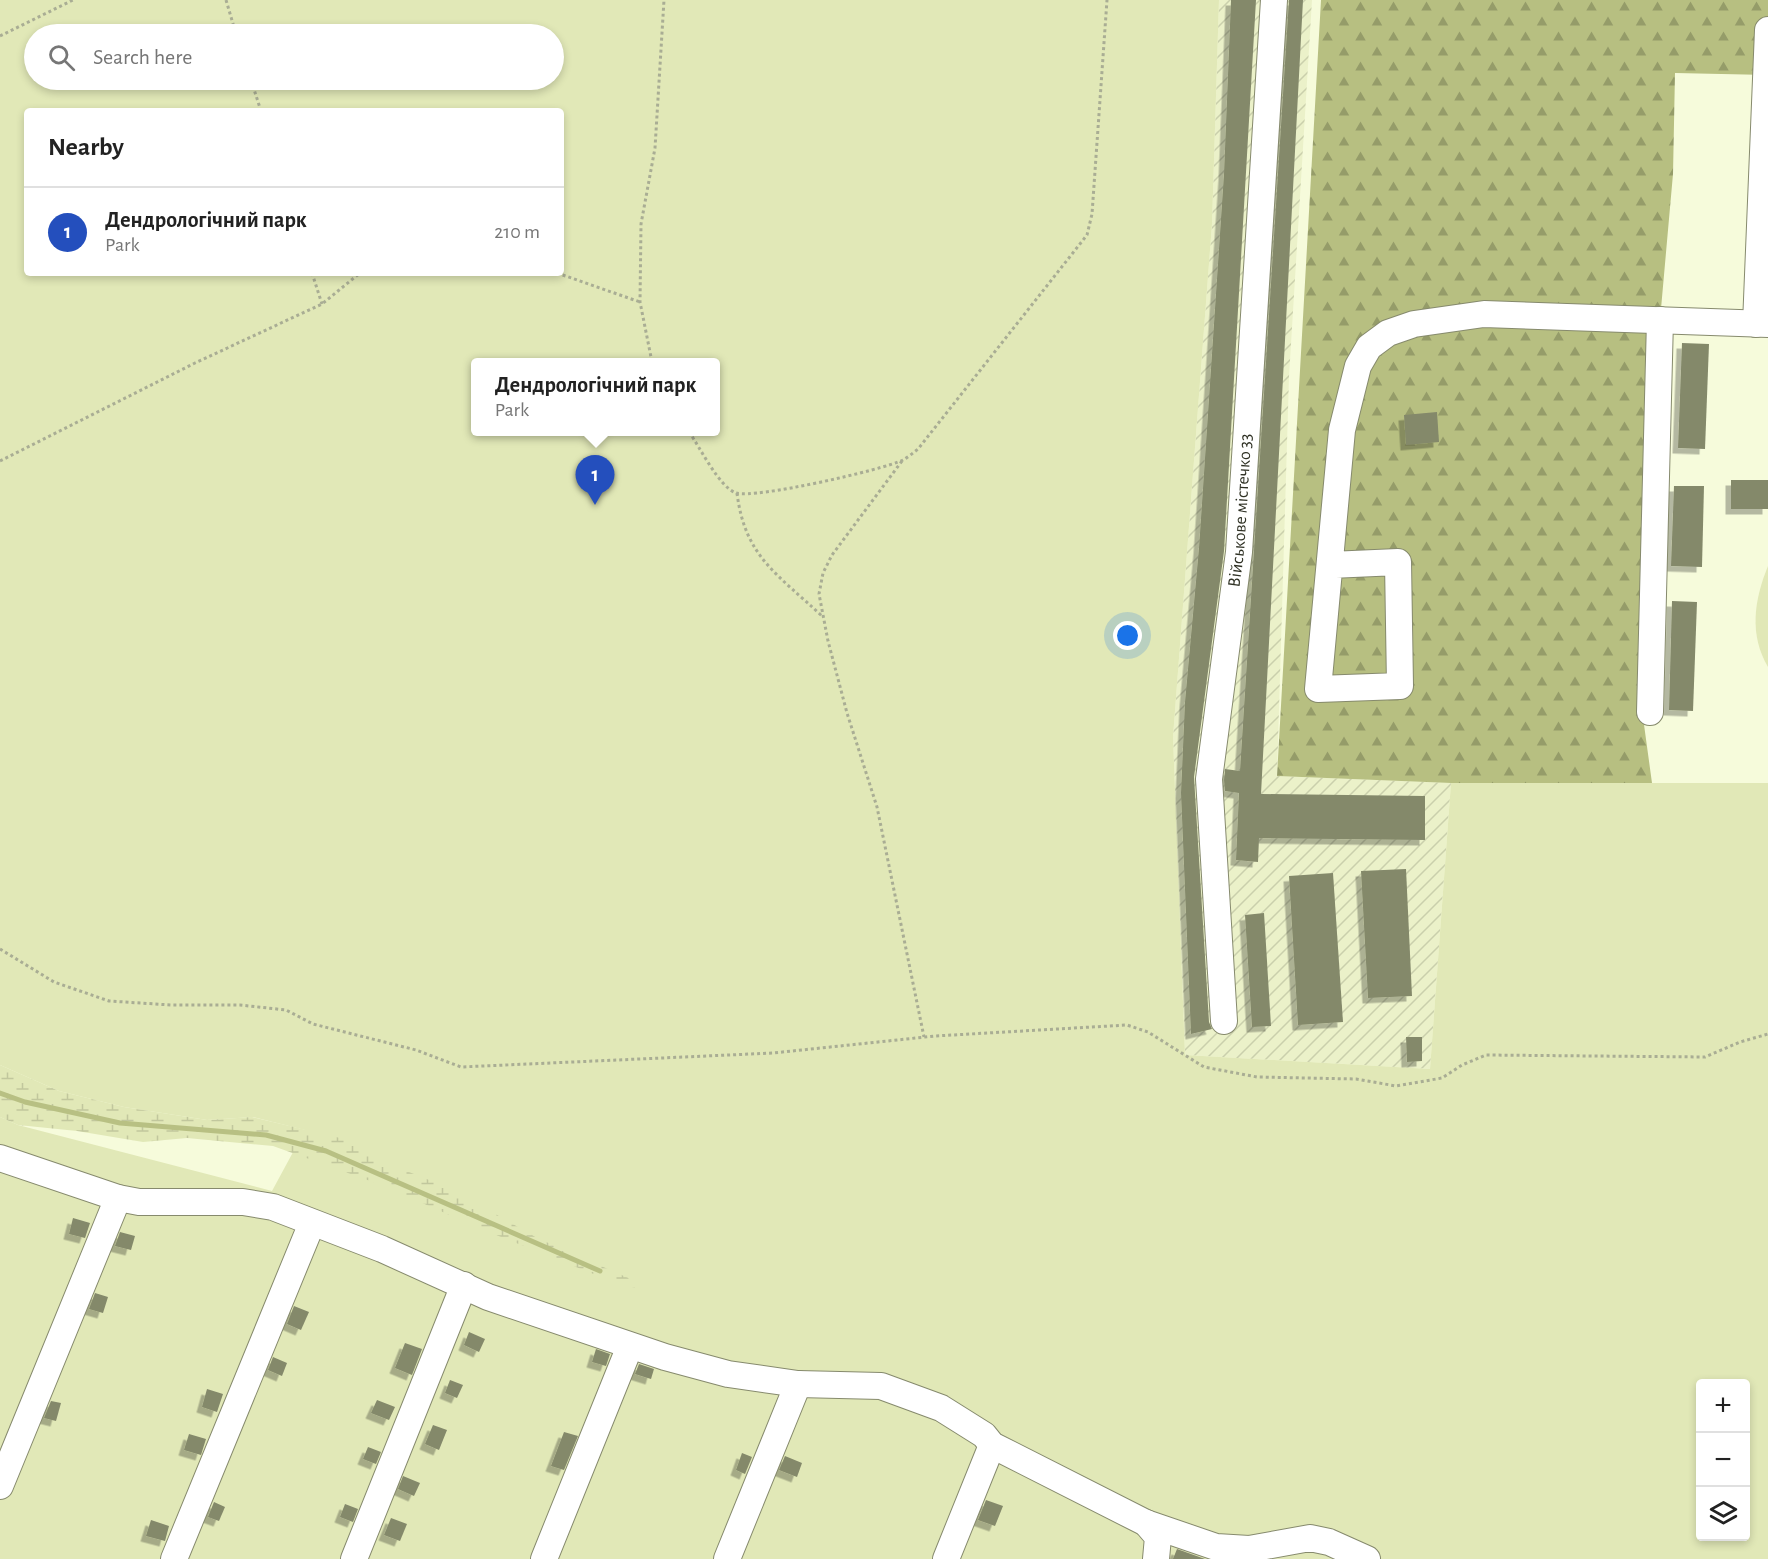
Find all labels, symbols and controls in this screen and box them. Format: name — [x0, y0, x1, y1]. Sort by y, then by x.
search box — [24, 24, 564, 90]
icon: search — [45, 41, 78, 74]
text: Search here — [93, 46, 192, 68]
text: Nearby — [48, 134, 124, 160]
text: Дендрологічний парк — [105, 209, 307, 231]
text: 1 — [64, 222, 71, 242]
text: 210 m — [494, 222, 540, 242]
text: Park — [105, 235, 140, 255]
popup — [471, 358, 720, 436]
text: Дендрологічний парк — [495, 374, 696, 396]
text: Park — [495, 400, 529, 420]
street label: Військове містечко 33 — [1225, 433, 1255, 588]
pin: 1 — [576, 456, 614, 505]
your location — [1113, 621, 1142, 650]
map controls — [1696, 1379, 1750, 1541]
button: + — [1696, 1379, 1750, 1433]
button: − — [1696, 1433, 1750, 1487]
button: layers — [1696, 1487, 1750, 1541]

